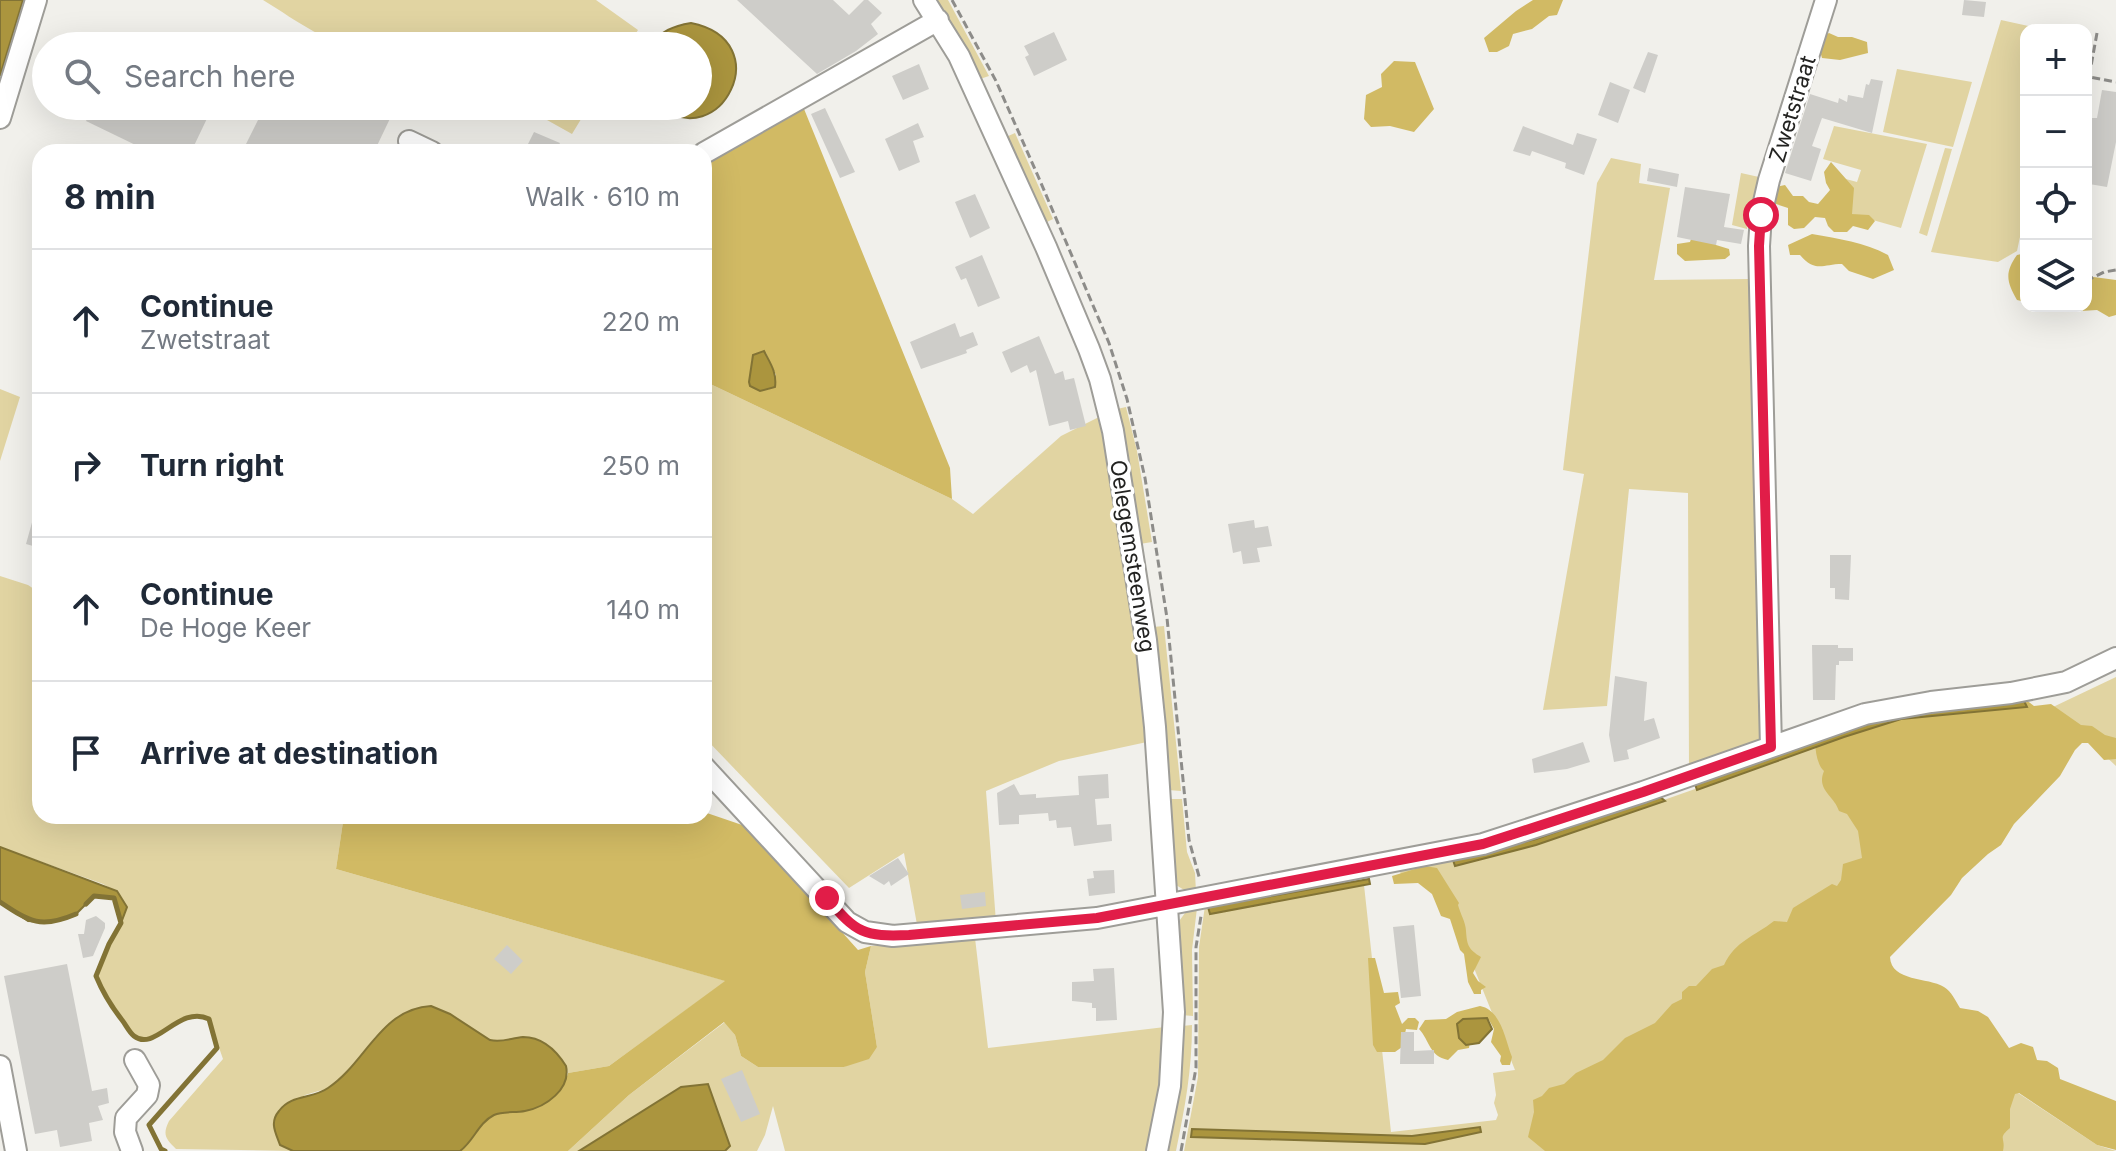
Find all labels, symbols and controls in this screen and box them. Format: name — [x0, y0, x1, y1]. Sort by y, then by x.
map controls — [2020, 24, 2092, 312]
button: + — [2020, 24, 2092, 96]
search box — [32, 32, 712, 120]
street label: Zwetstraat — [1763, 52, 1821, 166]
icon: search — [60, 54, 104, 98]
text: Search here — [124, 58, 296, 94]
button: − — [2020, 96, 2092, 168]
button: locate — [2020, 168, 2092, 240]
text: 8 min — [64, 176, 156, 217]
text: Walk · 610 m — [525, 181, 680, 212]
route start — [1743, 197, 1779, 233]
button: layers — [2020, 240, 2092, 312]
text: Continue — [140, 288, 274, 324]
icon: ahead — [64, 299, 108, 343]
text: 220 m — [602, 306, 680, 337]
text: Zwetstraat — [140, 324, 270, 355]
icon: right — [64, 443, 108, 487]
text: Turn right — [140, 447, 284, 483]
text: 250 m — [602, 450, 680, 481]
street label: Oelegemsteenweg — [1105, 458, 1161, 654]
text: Continue — [140, 576, 274, 612]
icon: ahead — [64, 587, 108, 631]
text: 140 m — [606, 594, 680, 625]
text: De Hoge Keer — [140, 612, 311, 643]
icon: arrive — [64, 731, 108, 775]
text: Arrive at destination — [140, 735, 438, 771]
route end — [809, 880, 845, 916]

